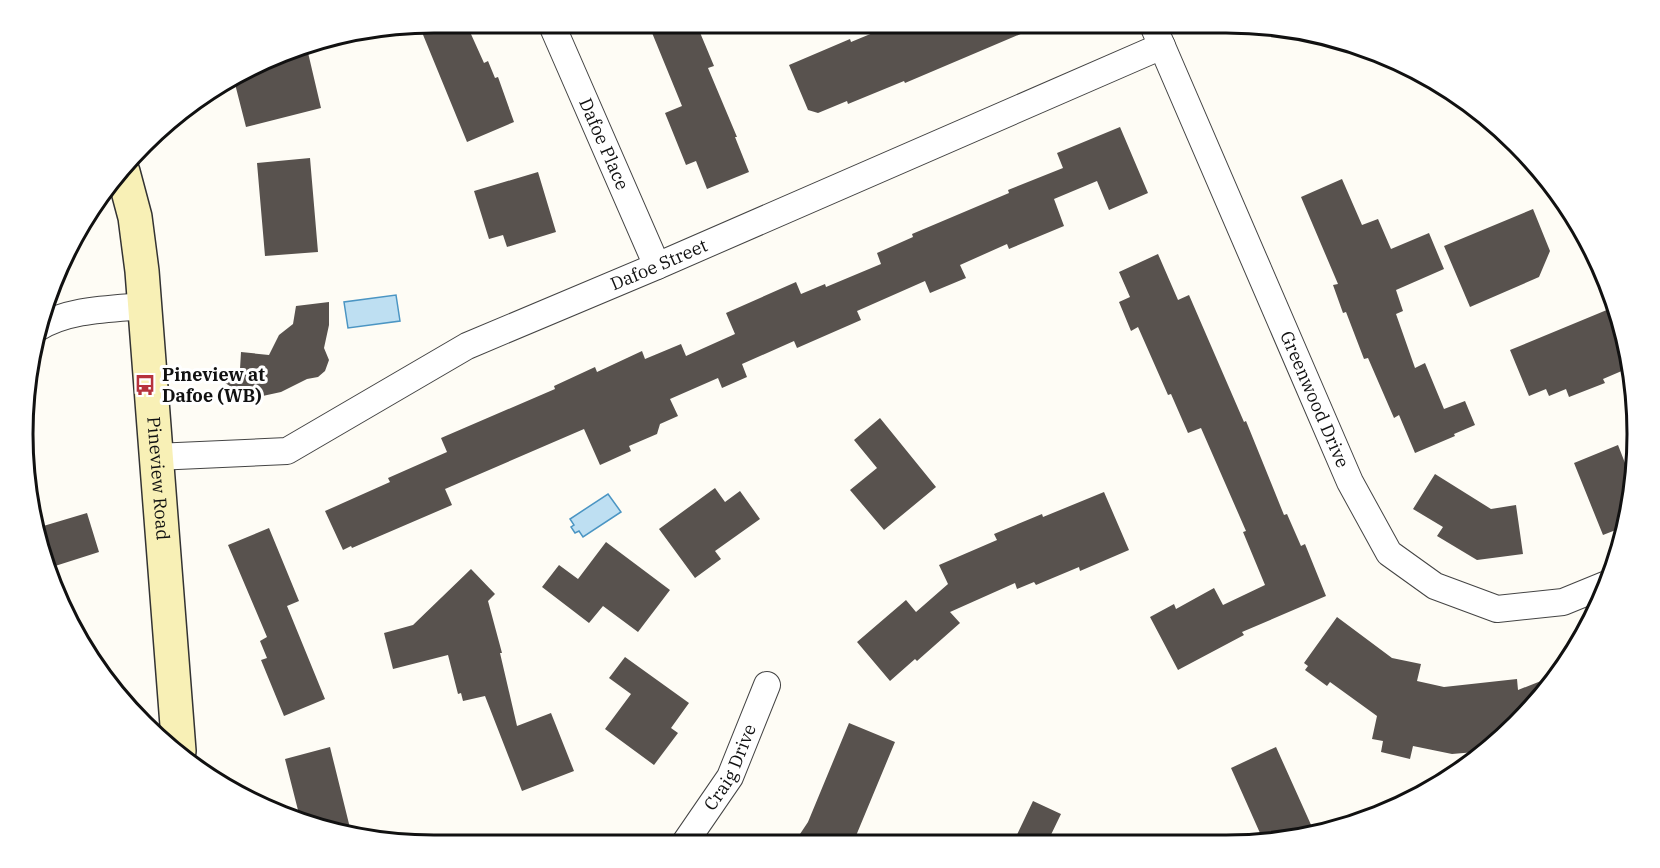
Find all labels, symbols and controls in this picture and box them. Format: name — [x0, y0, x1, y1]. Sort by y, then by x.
street label: Dafoe Place — [574, 94, 634, 193]
street label: Dafoe Street — [607, 233, 711, 295]
street label: Greenwood Drive — [1275, 327, 1354, 471]
place label: Pineview at Dafoe (WB) — [162, 363, 265, 407]
bus stop icon: Pineview at Dafoe (WB) — [133, 373, 157, 397]
street label: Pineview Road — [142, 416, 175, 541]
street label: Craig Drive — [698, 721, 761, 815]

